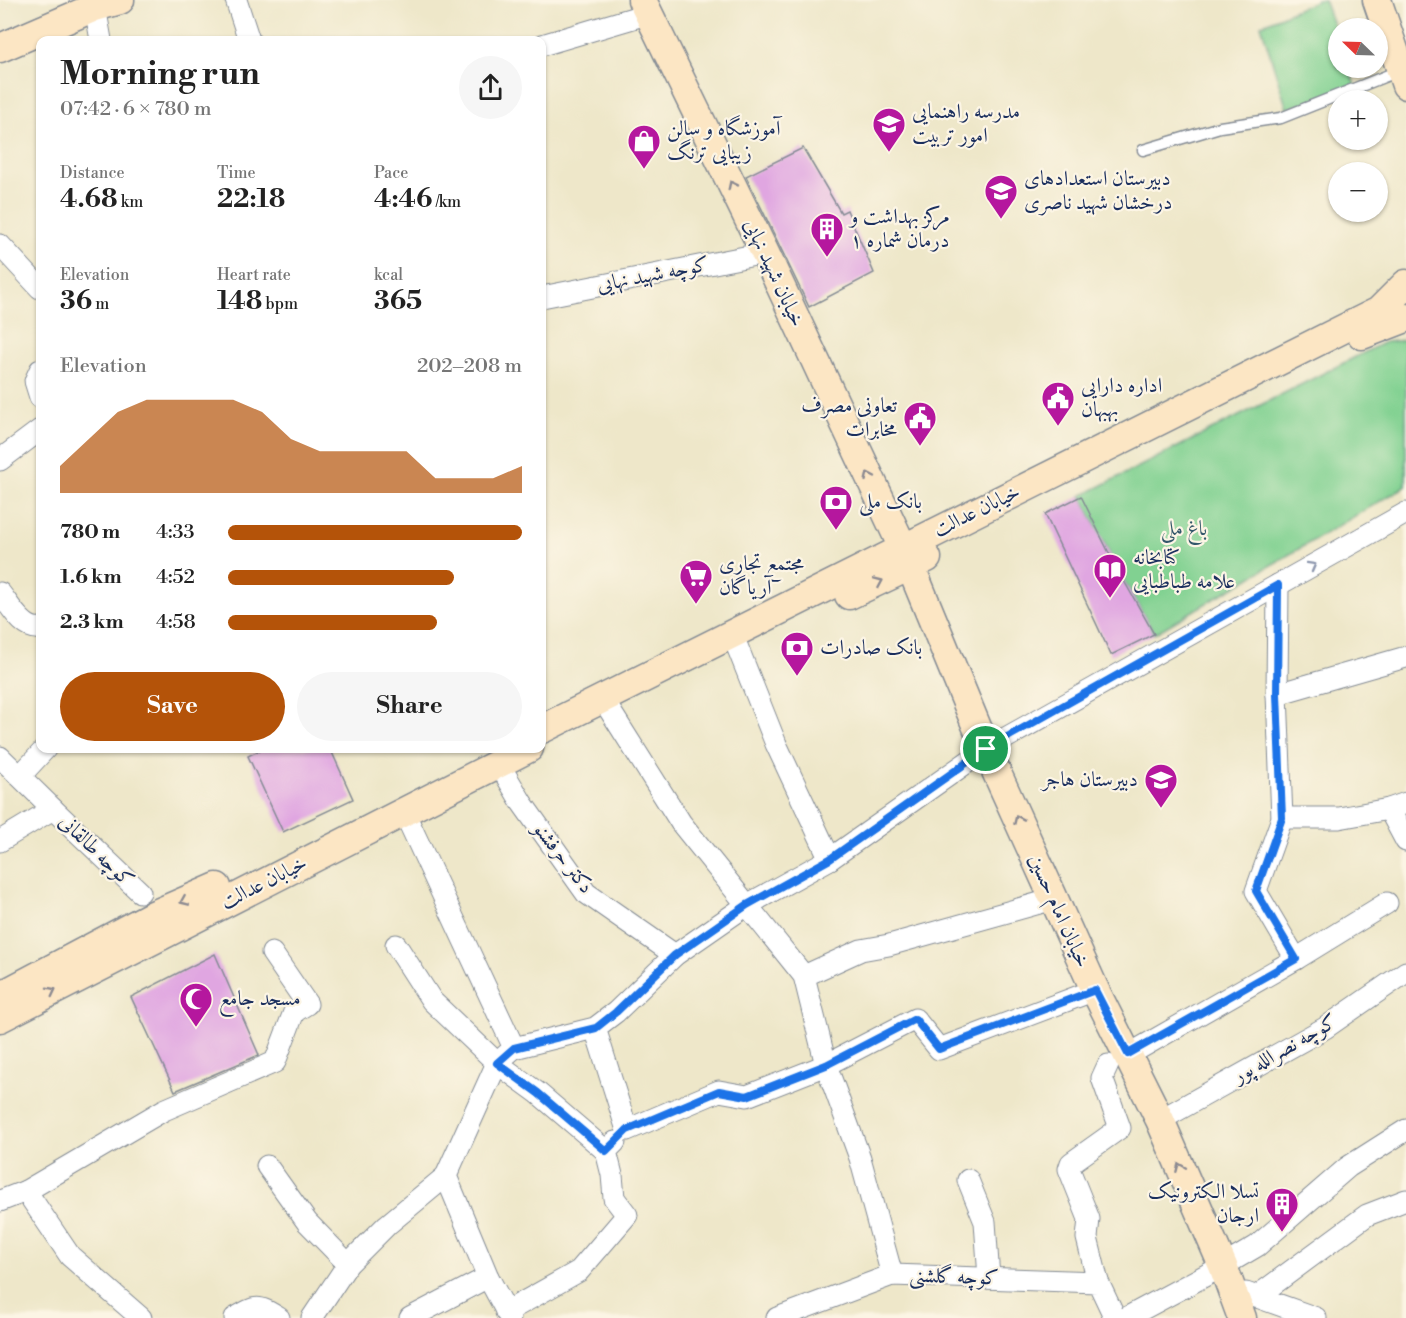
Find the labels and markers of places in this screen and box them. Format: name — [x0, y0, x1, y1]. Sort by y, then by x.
place label: مدرسه راهنمایی امور تربیت — [912, 99, 1020, 149]
school or university icon: مدرسه راهنمایی امور تربیت — [871, 106, 907, 153]
place label: آموزشگاه و سالن زیبایی ترنگ — [667, 115, 783, 166]
shop icon: آموزشگاه و سالن زیبایی ترنگ — [626, 123, 662, 170]
place label: دبیرستان استعدادهای درخشان شهید ناصری — [1024, 166, 1173, 216]
school or university icon: دبیرستان استعدادهای درخشان شهید ناصری — [983, 173, 1019, 220]
place label: مرکز بهداشت و درمان شماره ۱ — [848, 204, 950, 254]
building icon: مرکز بهداشت و درمان شماره ۱ — [809, 211, 845, 258]
place label: اداره دارایی بهبهان — [1081, 373, 1162, 423]
public building icon: اداره دارایی بهبهان — [1040, 380, 1076, 427]
place label: تعاونی مصرف مخابرات — [801, 393, 898, 443]
public building icon: تعاونی مصرف مخابرات — [902, 400, 938, 447]
bank icon: بانک ملی — [818, 484, 854, 531]
place label: بانک ملی — [859, 489, 922, 517]
place label: کتابخانه علامه طباطبایی — [1133, 545, 1235, 595]
place label: مجتمع تجاری آریاگان — [719, 551, 804, 601]
library icon: کتابخانه علامه طباطبایی — [1092, 552, 1128, 599]
supermarket icon: مجتمع تجاری آریاگان — [678, 558, 714, 605]
bank icon: بانک صادرات — [779, 630, 815, 677]
place label: بانک صادرات — [820, 635, 922, 661]
pin — [960, 723, 1011, 774]
school or university icon: دبیرستان هاجر — [1143, 762, 1179, 809]
place label: دبیرستان هاجر — [1040, 767, 1138, 793]
mosque icon: مسجد جامع — [178, 981, 214, 1028]
place label: مسجد جامع — [219, 986, 301, 1017]
place label: تسلا الکترونیک ارجان — [1148, 1179, 1259, 1229]
building icon: تسلا الکترونیک ارجان — [1264, 1186, 1300, 1233]

